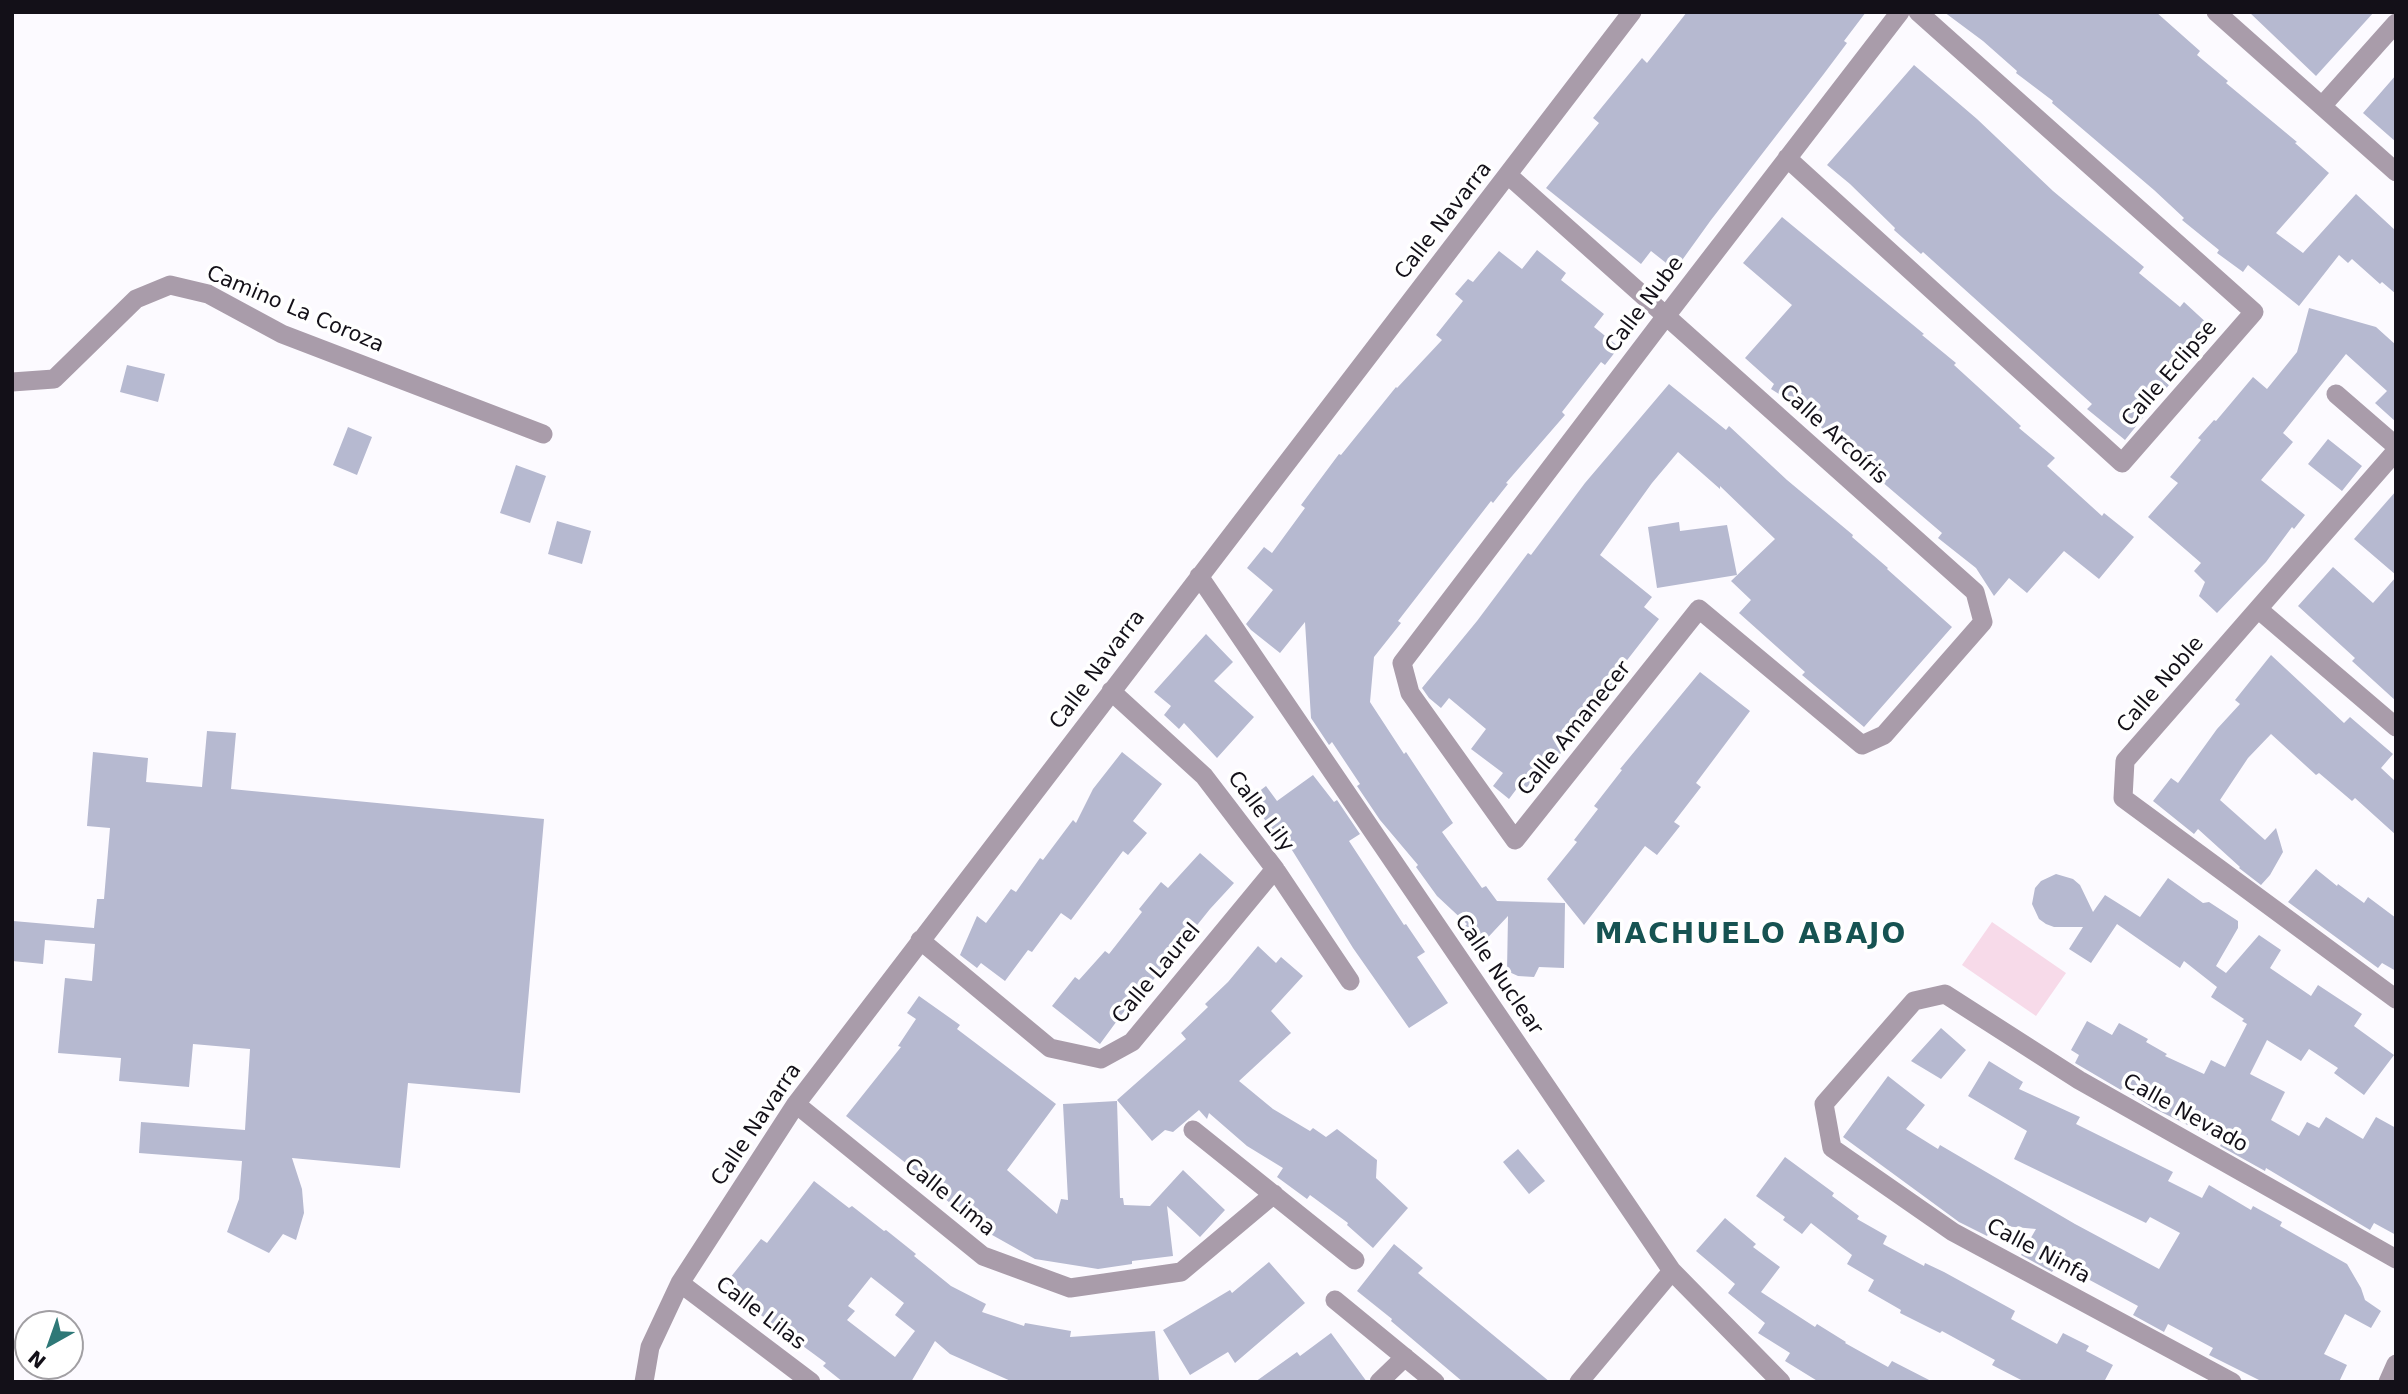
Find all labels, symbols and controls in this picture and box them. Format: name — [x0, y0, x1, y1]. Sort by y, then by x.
street label: Calle Navarra — [1390, 157, 1498, 285]
street label: Calle Nube — [1601, 252, 1689, 358]
street label: Camino La Coroza — [202, 261, 388, 359]
street label: Calle Eclipse — [2117, 316, 2223, 432]
street label: Calle Arcoíris — [1774, 380, 1892, 490]
street label: Calle Navarra — [1045, 606, 1151, 734]
street label: Calle Noble — [2112, 632, 2210, 738]
street label: Calle Amanecer — [1513, 657, 1637, 801]
street label: Calle Lily — [1221, 767, 1299, 857]
street label: Calle Nuclear — [1449, 910, 1547, 1040]
street label: Calle Laurel — [1108, 919, 1206, 1029]
district label: MACHUELO ABAJO — [1596, 919, 1906, 953]
street label: Calle Navarra — [707, 1059, 807, 1191]
street label: Calle Nevado — [2118, 1069, 2252, 1159]
street label: Calle Lima — [898, 1154, 1000, 1242]
street label: Calle Ninfa — [1982, 1214, 2094, 1290]
street label: Calle Lilas — [710, 1272, 810, 1356]
north arrow — [14, 1310, 84, 1380]
text: N — [24, 1346, 50, 1373]

